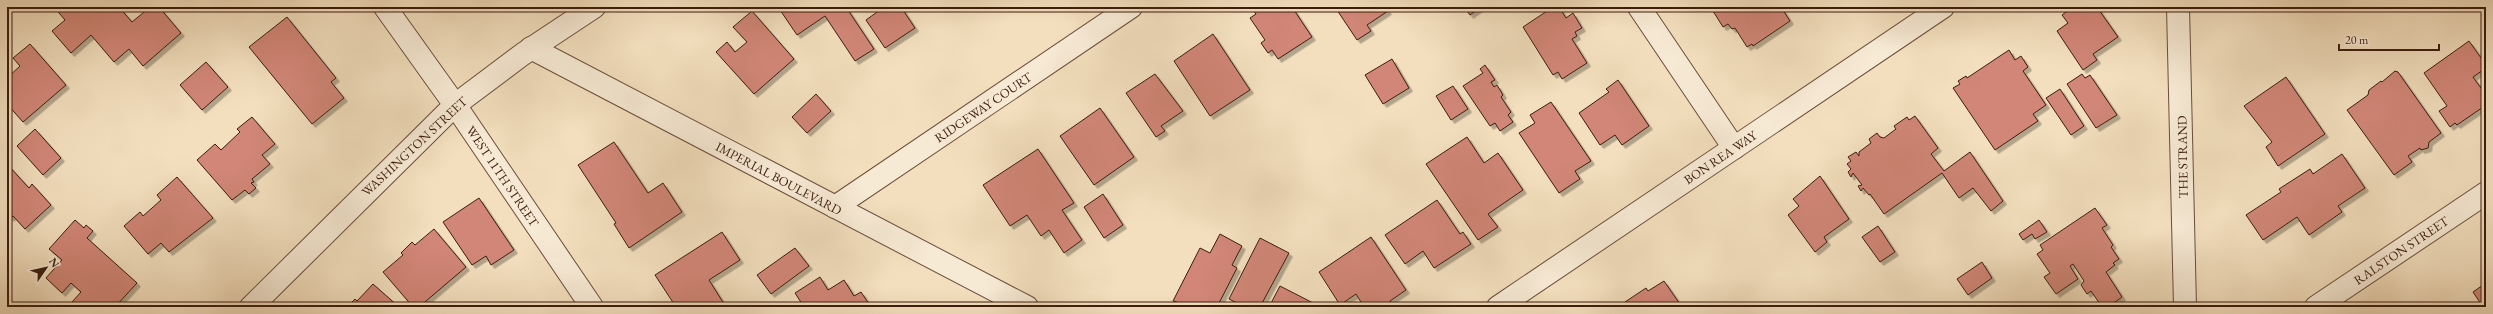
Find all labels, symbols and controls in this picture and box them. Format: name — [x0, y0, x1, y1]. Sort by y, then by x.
scale bar — [2339, 26, 2439, 52]
text: 20 m — [2345, 32, 2369, 48]
street label: RIDGEWAY COURT — [931, 68, 1036, 146]
street label: WASHINGTON STREET — [358, 93, 471, 200]
street label: THE STRAND — [2173, 115, 2192, 199]
street label: WEST 11TH STREET — [462, 122, 543, 230]
street label: BON REA WAY — [1681, 126, 1761, 188]
street label: IMPERIAL BOULEVARD — [713, 138, 845, 219]
street label: RALSTON STREET — [2350, 212, 2452, 289]
north arrow — [26, 248, 66, 288]
text: N — [46, 255, 63, 270]

